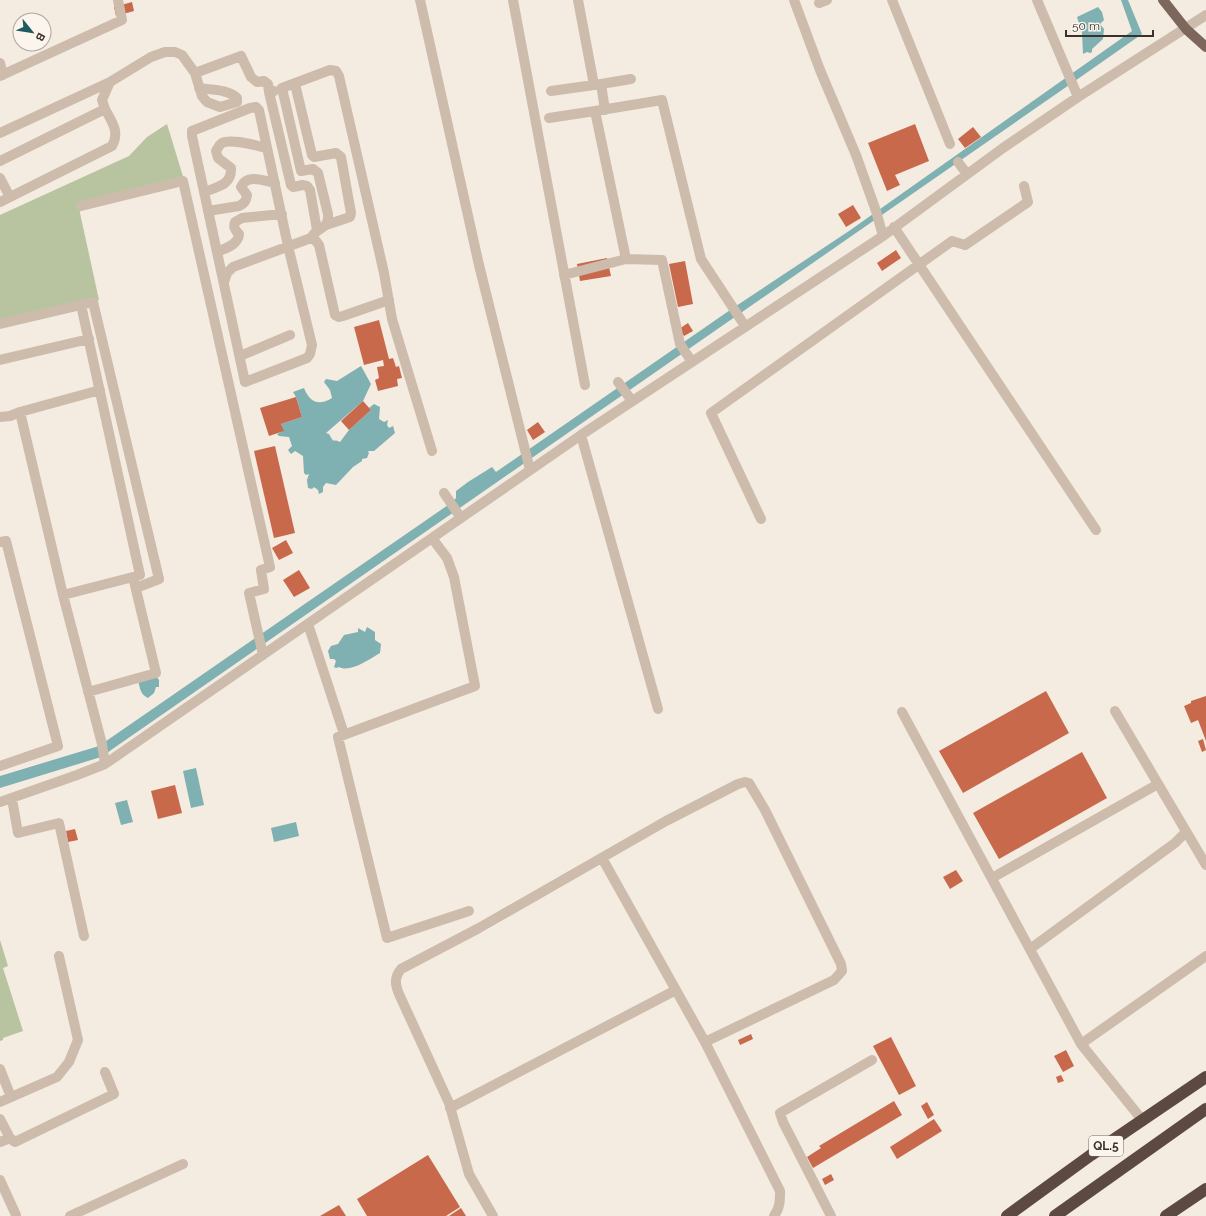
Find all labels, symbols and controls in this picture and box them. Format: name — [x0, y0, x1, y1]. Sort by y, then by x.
north arrow — [12, 12, 52, 52]
scale bar — [1066, 12, 1153, 38]
text: 50 m — [1072, 19, 1100, 33]
text: B — [32, 30, 48, 44]
road number: QL.5 — [1089, 1136, 1123, 1156]

